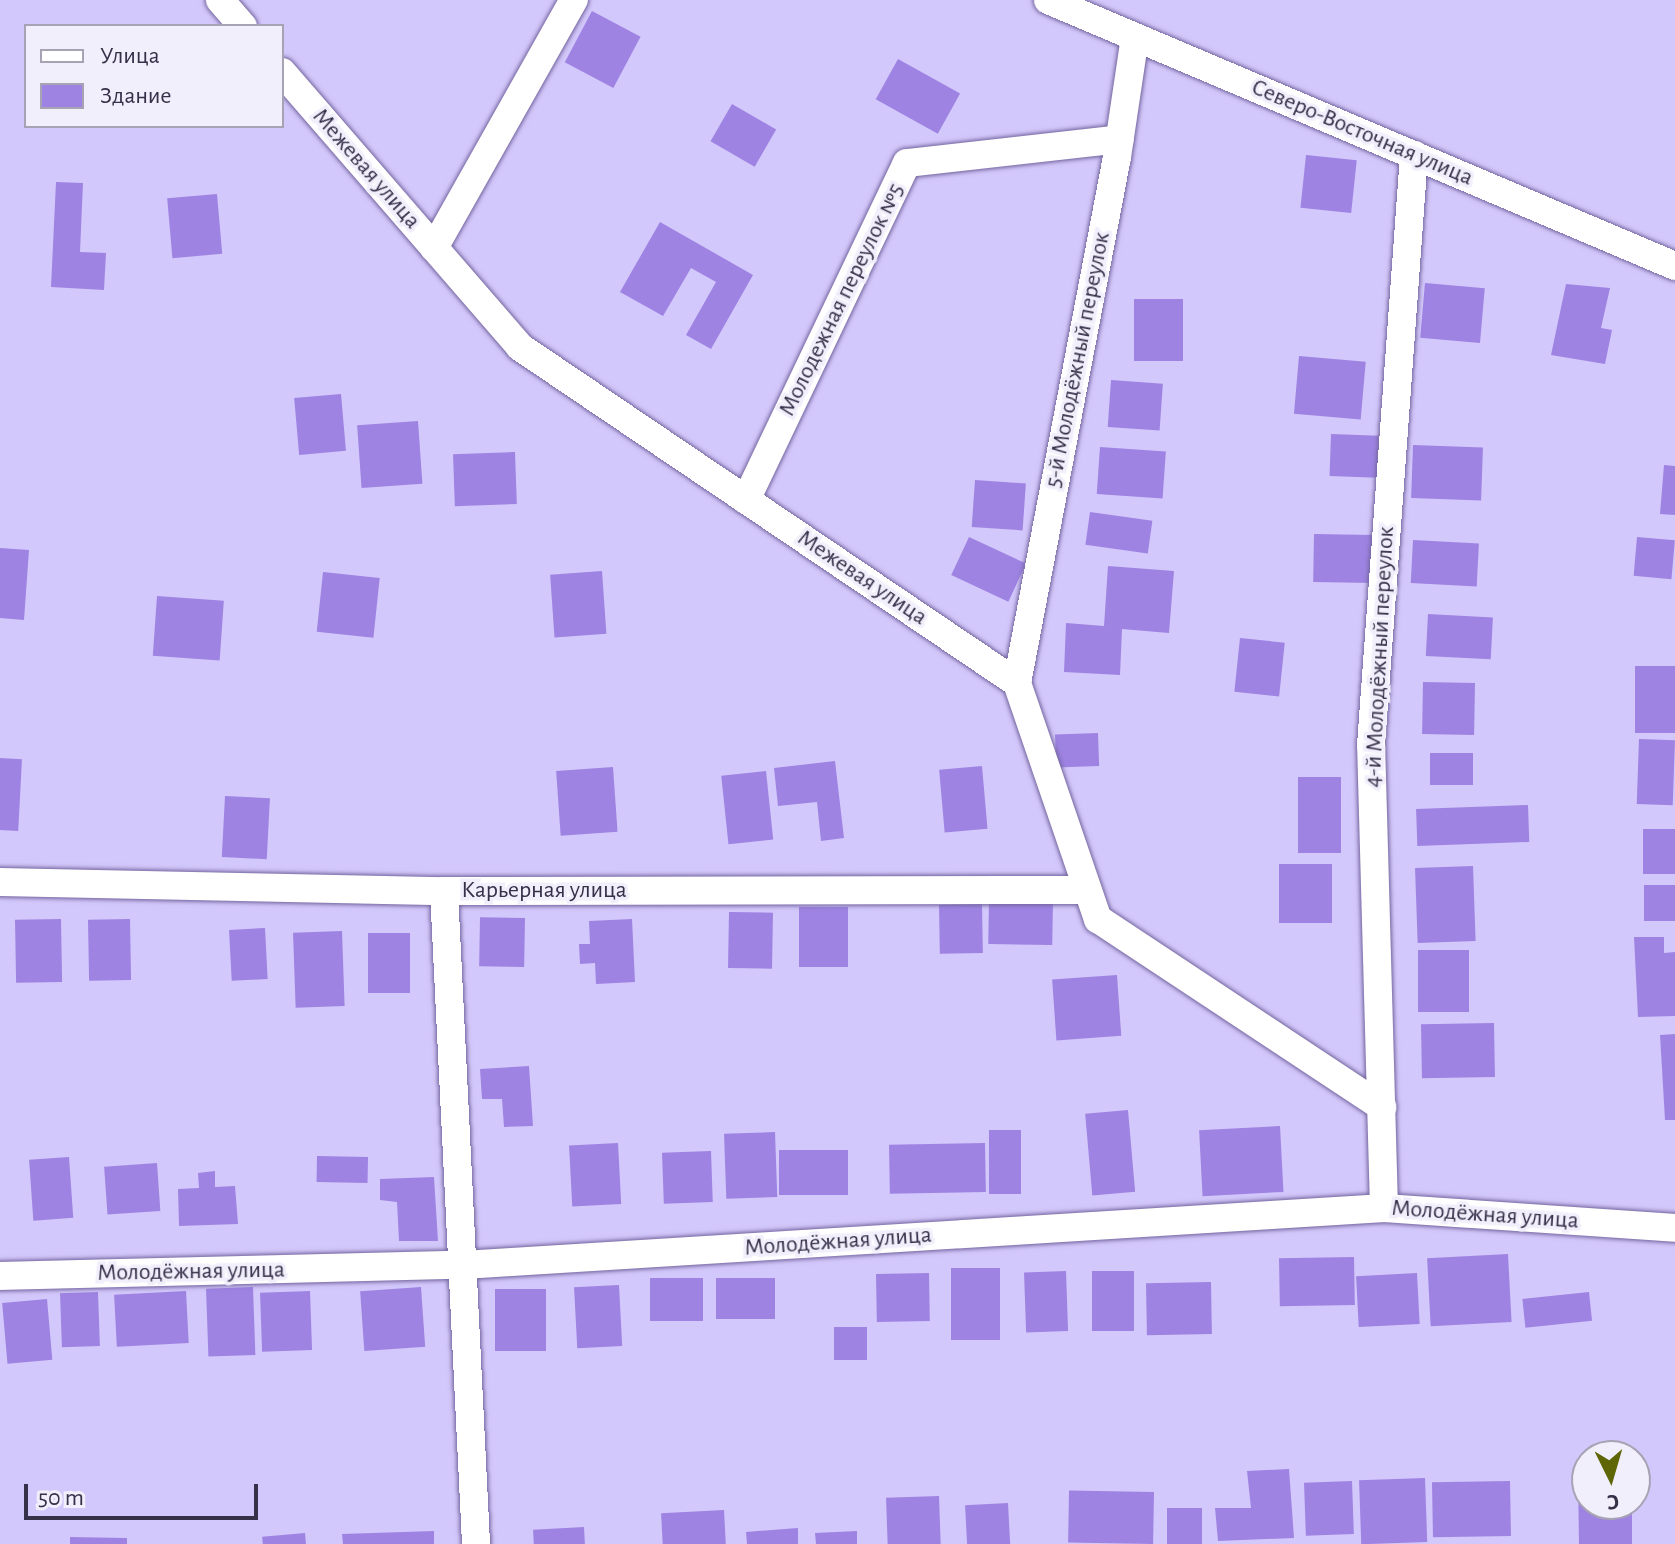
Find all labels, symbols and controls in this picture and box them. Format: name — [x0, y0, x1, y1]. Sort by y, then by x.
legend — [24, 24, 284, 128]
text: Улица — [100, 44, 160, 68]
street label: Северо-Восточная улица — [1247, 73, 1477, 193]
text: Здание — [100, 84, 171, 108]
street label: Межевая улица — [306, 103, 426, 235]
street label: Молодежная переулок №5 — [773, 179, 911, 421]
street label: 5-й Молодёжный переулок — [1039, 230, 1117, 490]
street label: Межевая улица — [792, 524, 932, 632]
street label: 4-й Молодёжный переулок — [1359, 526, 1401, 788]
street label: Карьерная улица — [461, 877, 627, 905]
street label: Молодёжная улица — [1390, 1194, 1580, 1236]
street label: Молодёжная улица — [743, 1221, 933, 1263]
street label: Молодёжная улица — [97, 1256, 285, 1288]
north arrow — [1571, 1440, 1651, 1520]
scale bar — [28, 1468, 262, 1518]
text: 50 m — [38, 1486, 84, 1510]
text: С — [1606, 1490, 1620, 1513]

